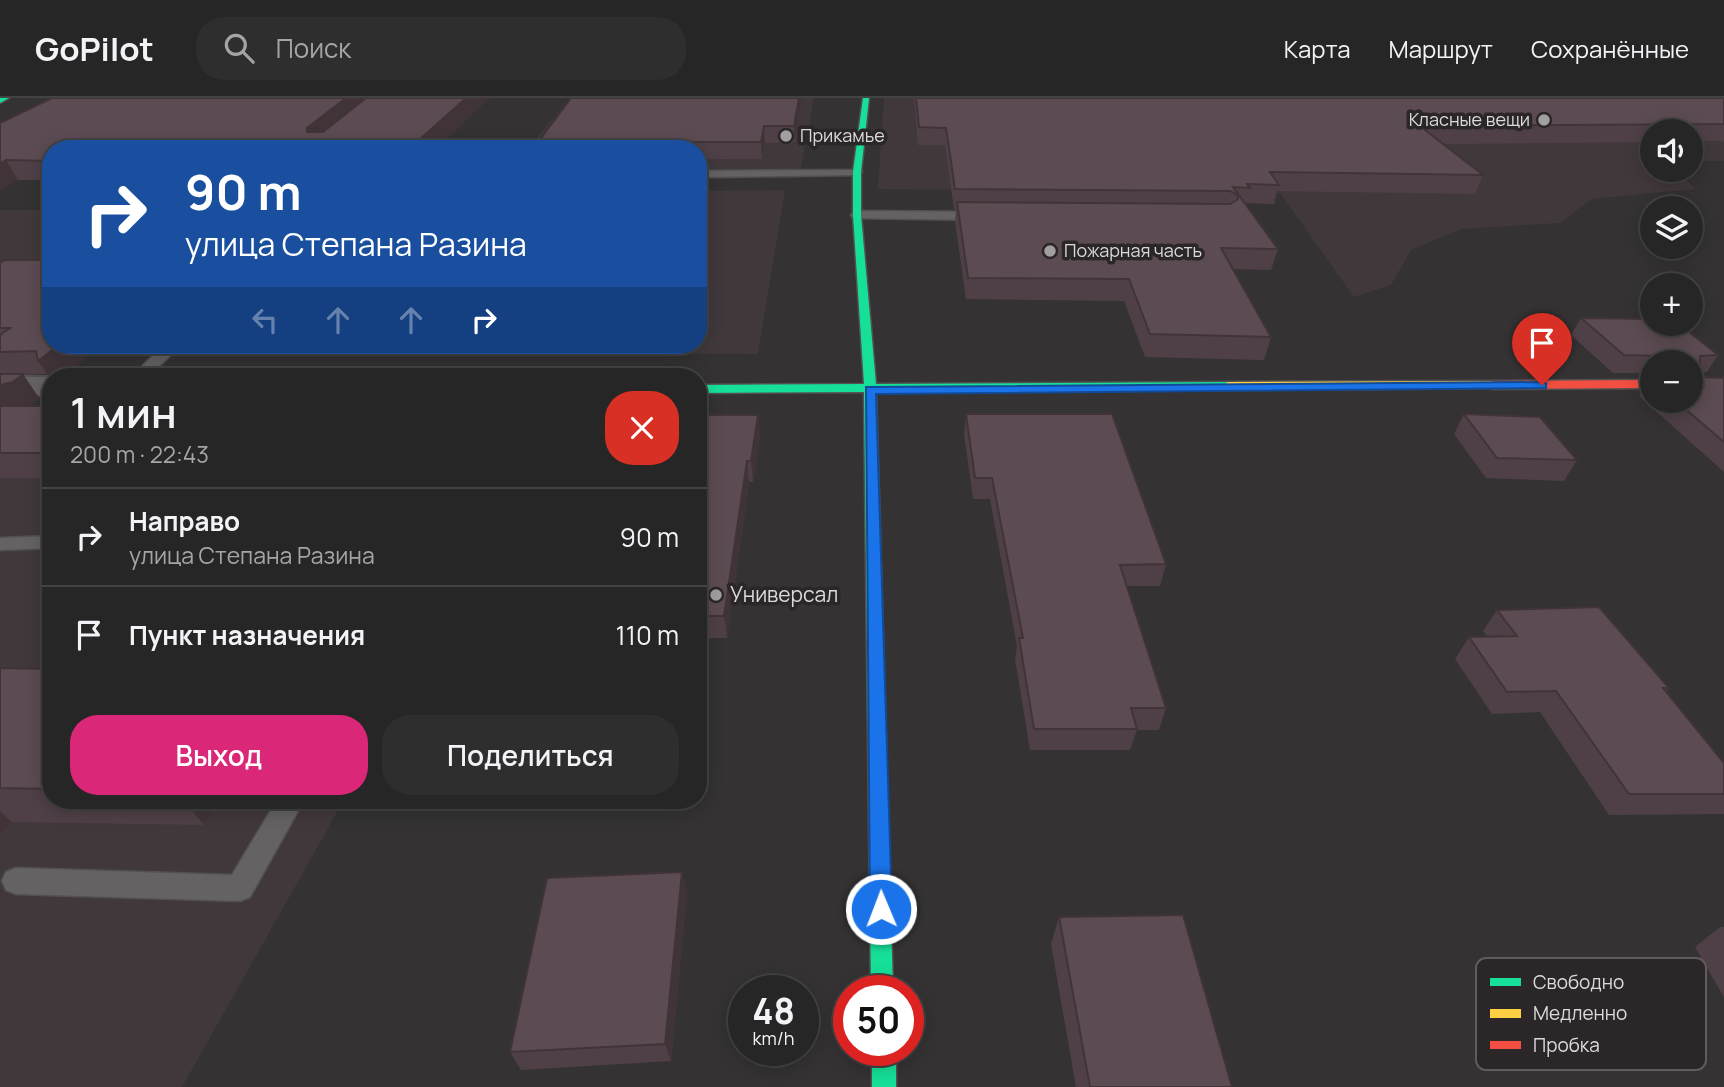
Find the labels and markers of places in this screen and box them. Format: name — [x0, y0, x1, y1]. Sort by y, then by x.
place label: Класные вещи — [1409, 107, 1530, 131]
marker: Класные вещи — [1536, 112, 1552, 128]
place label: Прикамье — [800, 123, 885, 147]
marker: Прикамье — [778, 128, 794, 144]
place label: Пожарная часть — [1064, 238, 1202, 262]
marker: Пожарная часть — [1042, 243, 1058, 259]
pin — [1512, 313, 1572, 385]
place label: Универсал — [730, 580, 838, 608]
marker: Универсал — [708, 587, 724, 603]

